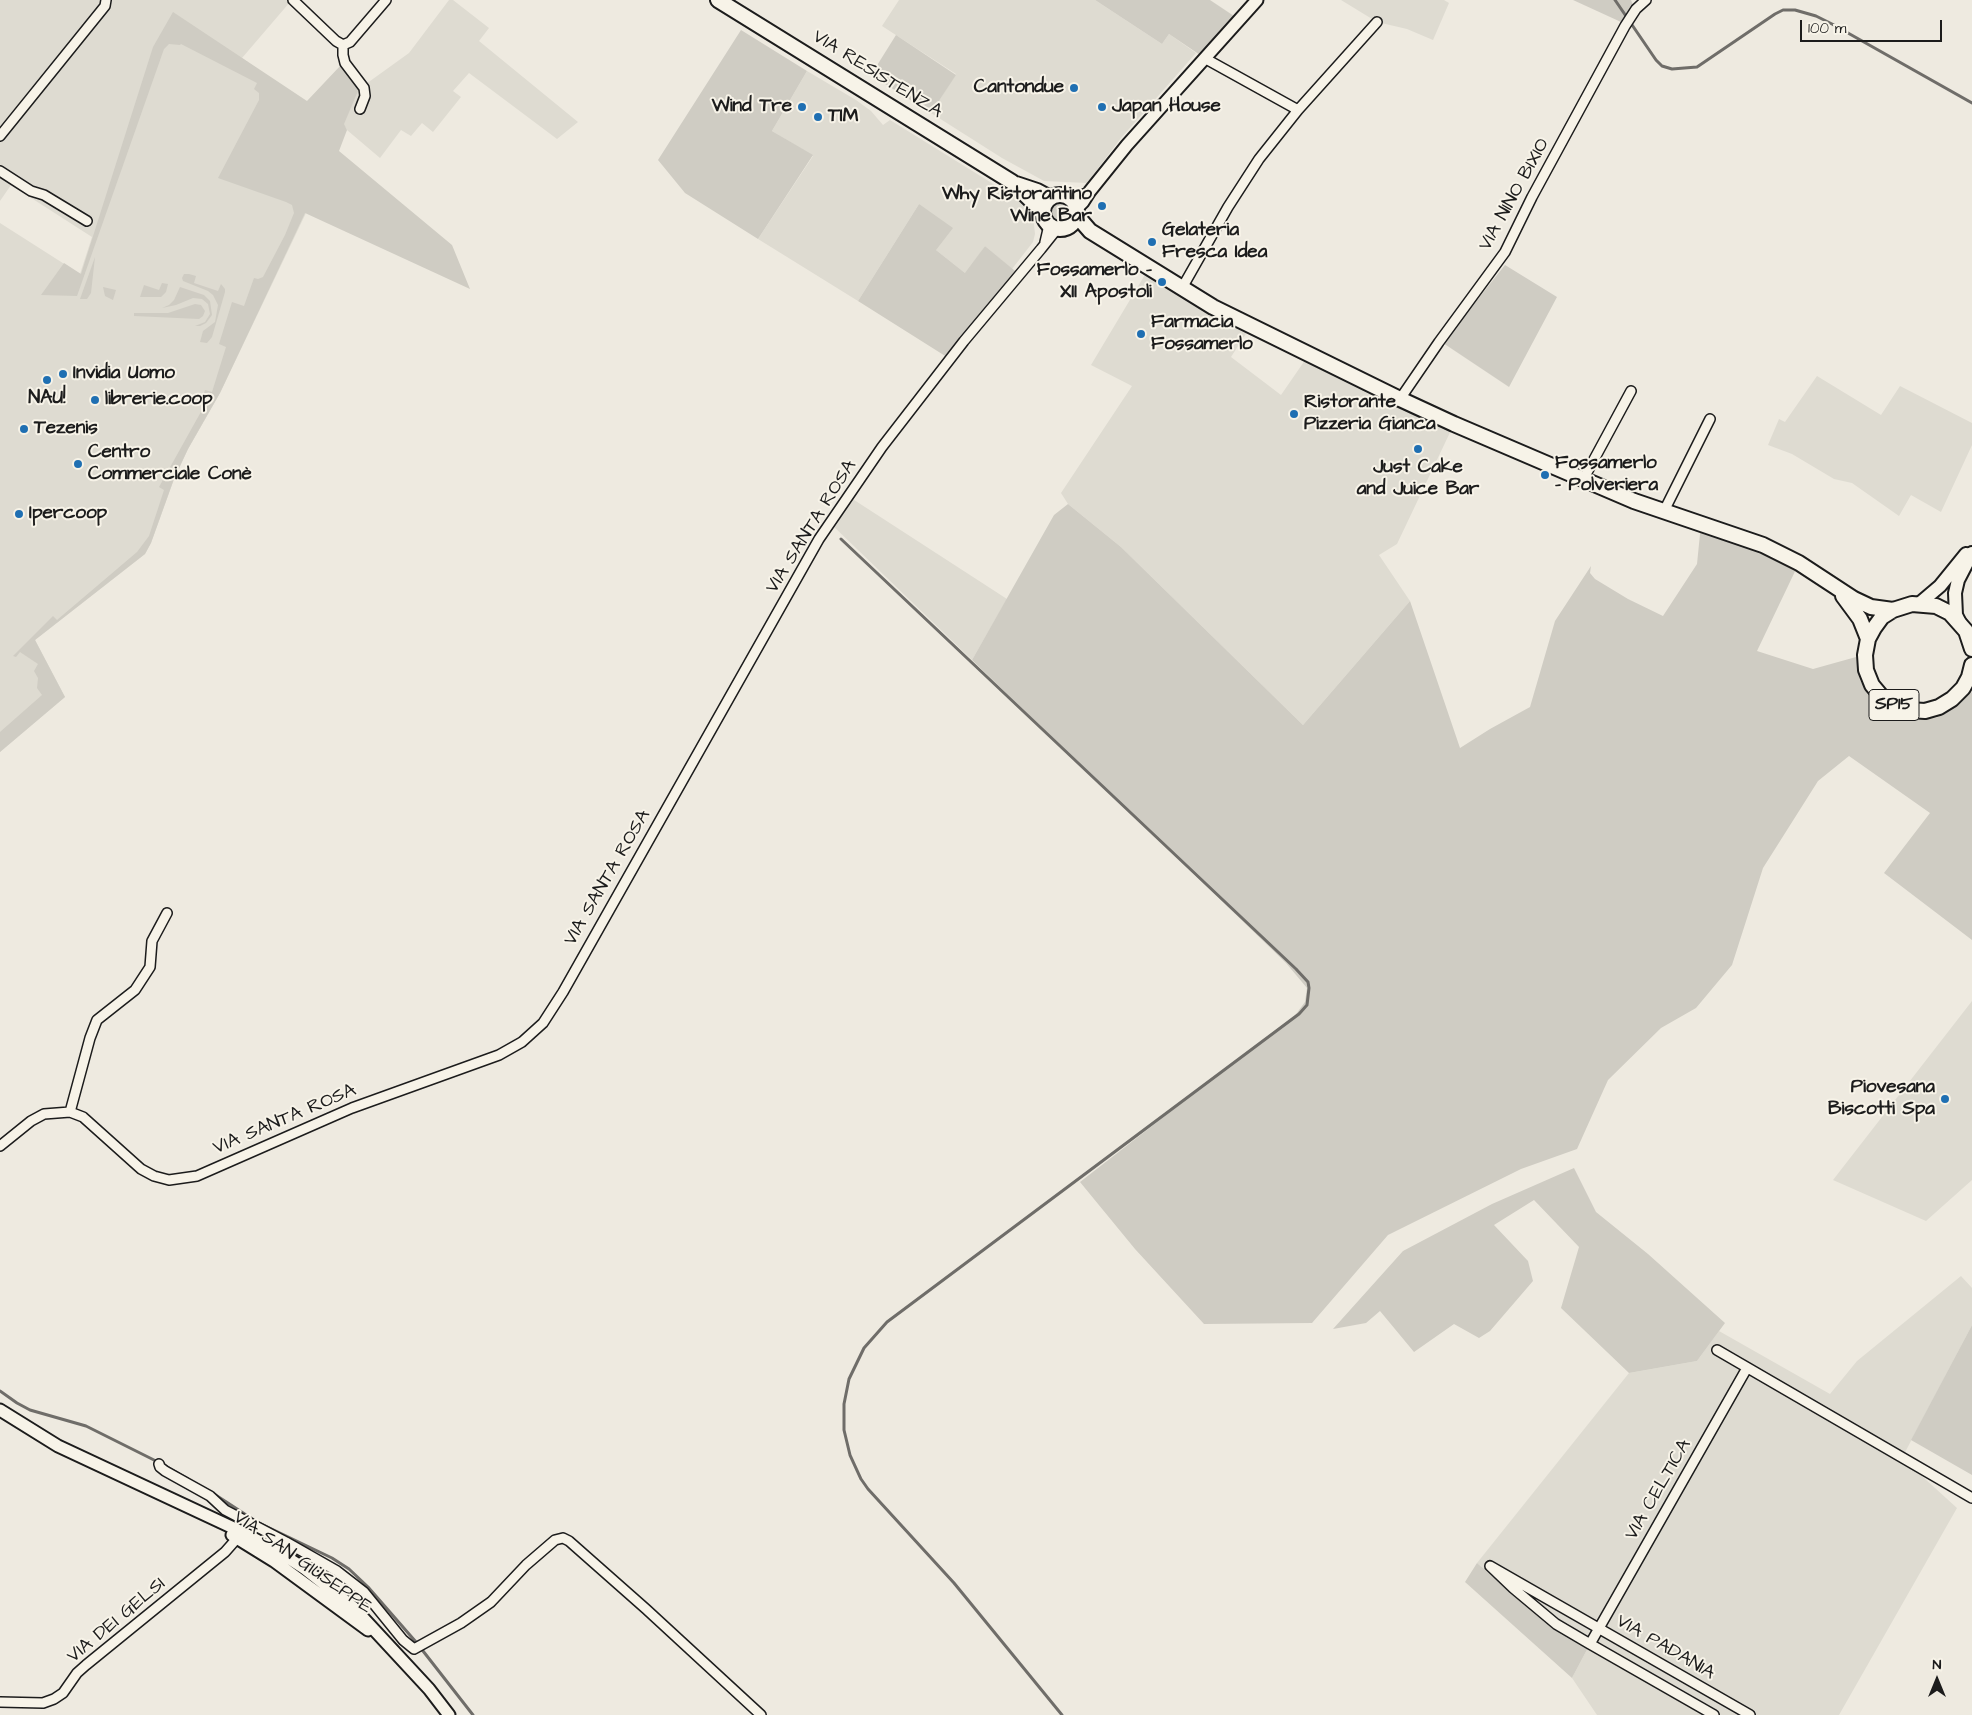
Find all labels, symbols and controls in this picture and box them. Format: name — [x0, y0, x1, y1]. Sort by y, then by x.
scale bar — [1802, 10, 1944, 42]
text: 100 m — [1808, 18, 1847, 39]
street label: VIA RESISTENZA — [808, 26, 946, 124]
place label: Cantondue — [974, 77, 1064, 99]
marker: Cantondue — [1068, 82, 1080, 94]
place label: Wind Tre — [712, 96, 792, 118]
place label: Japan House — [1112, 96, 1221, 118]
marker: Wind Tre — [796, 101, 808, 113]
marker: Japan House — [1096, 101, 1108, 113]
place label: TIM — [828, 106, 858, 128]
marker: TIM — [812, 111, 824, 123]
street label: VIA NINO BIXIO — [1475, 135, 1555, 255]
place label: Why Ristorantino Wine Bar — [942, 184, 1092, 228]
marker: Why Ristorantino Wine Bar — [1096, 200, 1108, 212]
place label: Gelateria Fresca Idea — [1162, 220, 1267, 264]
marker: Gelateria Fresca Idea — [1146, 236, 1158, 248]
place label: Fossamerlo - XII Apostoli — [1037, 260, 1152, 304]
marker: Fossamerlo - XII Apostoli — [1156, 276, 1168, 288]
place label: Farmacia Fossamerlo — [1151, 312, 1253, 356]
marker: Farmacia Fossamerlo — [1135, 328, 1147, 340]
place label: Invidia Uomo — [73, 363, 175, 385]
marker: Invidia Uomo — [57, 368, 69, 380]
marker: NAU! — [41, 374, 53, 386]
place label: NAU! — [28, 388, 66, 410]
place label: librerie.coop — [105, 389, 213, 411]
place label: Ristorante Pizzeria Gianca — [1304, 392, 1436, 436]
marker: librerie.coop — [89, 394, 101, 406]
marker: Ristorante Pizzeria Gianca — [1288, 408, 1300, 420]
place label: Tezenis — [34, 418, 98, 440]
marker: Tezenis — [18, 423, 30, 435]
place label: Centro Commerciale Conè — [88, 442, 252, 486]
marker: Just Cake and Juice Bar — [1412, 443, 1424, 455]
place label: Fossamerlo - Polveriera — [1555, 453, 1658, 497]
street label: VIA SANTA ROSA — [762, 456, 862, 598]
place label: Just Cake and Juice Bar — [1357, 457, 1479, 501]
marker: Centro Commerciale Conè — [72, 458, 84, 470]
marker: Fossamerlo - Polveriera — [1539, 469, 1551, 481]
place label: Ipercoop — [29, 503, 107, 525]
marker: Ipercoop — [13, 508, 25, 520]
road number: SP15 — [1869, 690, 1919, 720]
street label: VIA SANTA ROSA — [560, 806, 656, 950]
place label: Piovesana Biscotti Spa — [1828, 1077, 1935, 1121]
street label: VIA SANTA ROSA — [210, 1080, 360, 1160]
marker: Piovesana Biscotti Spa — [1939, 1093, 1951, 1105]
street label: VIA CELTICA — [1621, 1435, 1697, 1545]
street label: VIA SAN GIUSEPPE — [228, 1507, 376, 1619]
street label: VIA DEI GELSI — [63, 1573, 171, 1669]
street label: VIA PADANIA — [1612, 1611, 1718, 1685]
north arrow — [1912, 1655, 1962, 1705]
text: N — [1933, 1655, 1941, 1675]

